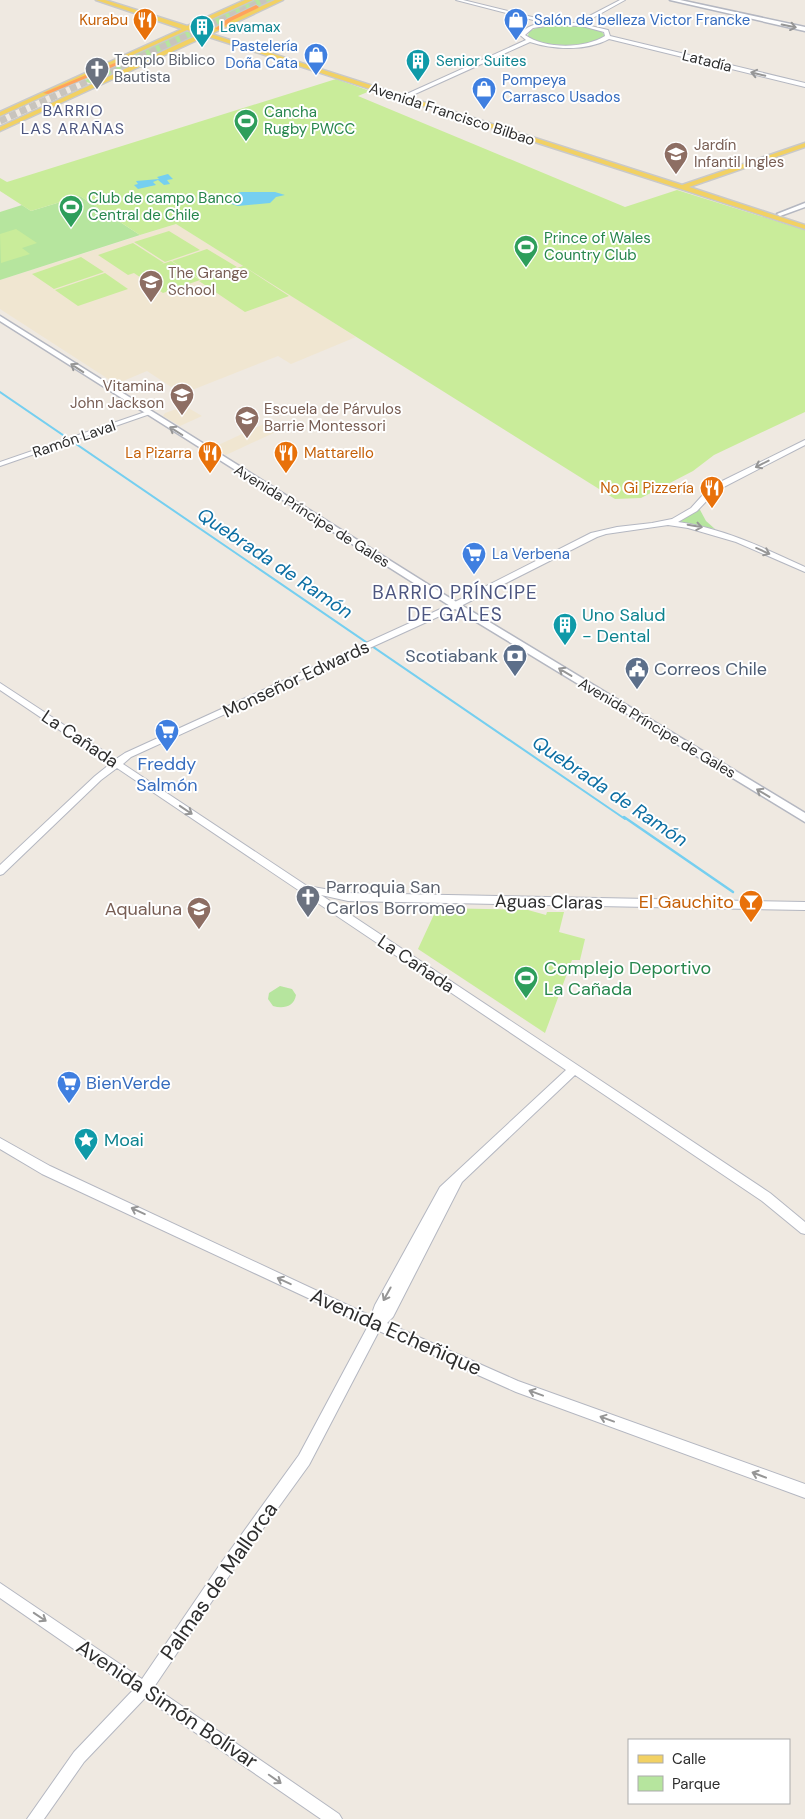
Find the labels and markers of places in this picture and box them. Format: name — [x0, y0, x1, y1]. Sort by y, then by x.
restaurant icon: Kurabu — [132, 7, 158, 41]
shop icon: Salón de belleza Victor Francke — [503, 7, 529, 41]
place label: Kurabu — [79, 10, 128, 30]
place label: Salón de belleza Victor Francke — [534, 10, 750, 30]
building icon: Lavamax — [189, 14, 215, 48]
place label: Lavamax — [220, 17, 281, 37]
place label: Pastelería Doña Cata — [225, 36, 298, 73]
shop icon: Pastelería Doña Cata — [303, 42, 329, 76]
building icon: Senior Suites — [405, 48, 431, 82]
place label: Templo Biblico Bautista — [114, 50, 215, 87]
place label: Senior Suites — [436, 51, 526, 71]
church icon: Templo Biblico Bautista — [84, 56, 110, 90]
place label: Pompeya Carrasco Usados — [502, 70, 621, 107]
shop icon: Pompeya Carrasco Usados — [471, 76, 497, 110]
place label: Cancha Rugby PWCC — [264, 102, 356, 139]
sports icon: Cancha Rugby PWCC — [233, 108, 259, 142]
place label: Jardín Infantil Ingles — [694, 135, 784, 172]
school or university icon: Jardín Infantil Ingles — [663, 141, 689, 175]
place label: Club de campo Banco Central de Chile — [88, 188, 242, 225]
sports icon: Club de campo Banco Central de Chile — [58, 194, 84, 228]
place label: Prince of Wales Country Club — [544, 228, 651, 265]
sports icon: Prince of Wales Country Club — [513, 234, 539, 268]
place label: The Grange School — [168, 263, 248, 300]
school or university icon: The Grange School — [138, 269, 164, 303]
place label: Vitamina John Jackson — [70, 376, 164, 413]
school or university icon: Vitamina John Jackson — [169, 382, 195, 416]
place label: Escuela de Párvulos Barrie Montessori — [264, 399, 401, 436]
school or university icon: Escuela de Párvulos Barrie Montessori — [234, 405, 260, 439]
restaurant icon: La Pizarra — [197, 440, 223, 474]
restaurant icon: Mattarello — [273, 440, 299, 474]
place label: La Pizarra — [125, 443, 192, 463]
place label: Mattarello — [304, 443, 374, 463]
restaurant icon: No Gi Pizzería — [699, 475, 725, 509]
place label: No Gi Pizzería — [600, 478, 694, 498]
supermarket icon: La Verbena — [461, 541, 487, 575]
place label: La Verbena — [492, 544, 570, 564]
place label: Uno Salud - Dental — [582, 603, 665, 648]
building icon: Uno Salud - Dental — [552, 612, 578, 646]
bank icon: Scotiabank — [502, 643, 528, 677]
place label: Scotiabank — [405, 644, 498, 668]
public building icon: Correos Chile — [624, 656, 650, 690]
place label: Correos Chile — [654, 657, 767, 681]
supermarket icon: Freddy Salmón — [154, 718, 180, 752]
place label: Freddy Salmón — [136, 752, 198, 797]
place label: Parroquia San Carlos Borromeo — [326, 875, 466, 920]
church icon: Parroquia San Carlos Borromeo — [295, 884, 321, 918]
bar icon: El Gauchito — [738, 889, 764, 923]
place label: El Gauchito — [639, 890, 734, 914]
school or university icon: Aqualuna — [186, 896, 212, 930]
place label: Aqualuna — [105, 897, 182, 921]
place label: Complejo Deportivo La Cañada — [544, 956, 711, 1001]
sports icon: Complejo Deportivo La Cañada — [513, 965, 539, 999]
supermarket icon: BienVerde — [56, 1070, 82, 1104]
place label: BienVerde — [86, 1071, 171, 1095]
place icon: Moai — [73, 1127, 99, 1161]
place label: Moai — [104, 1128, 144, 1152]

